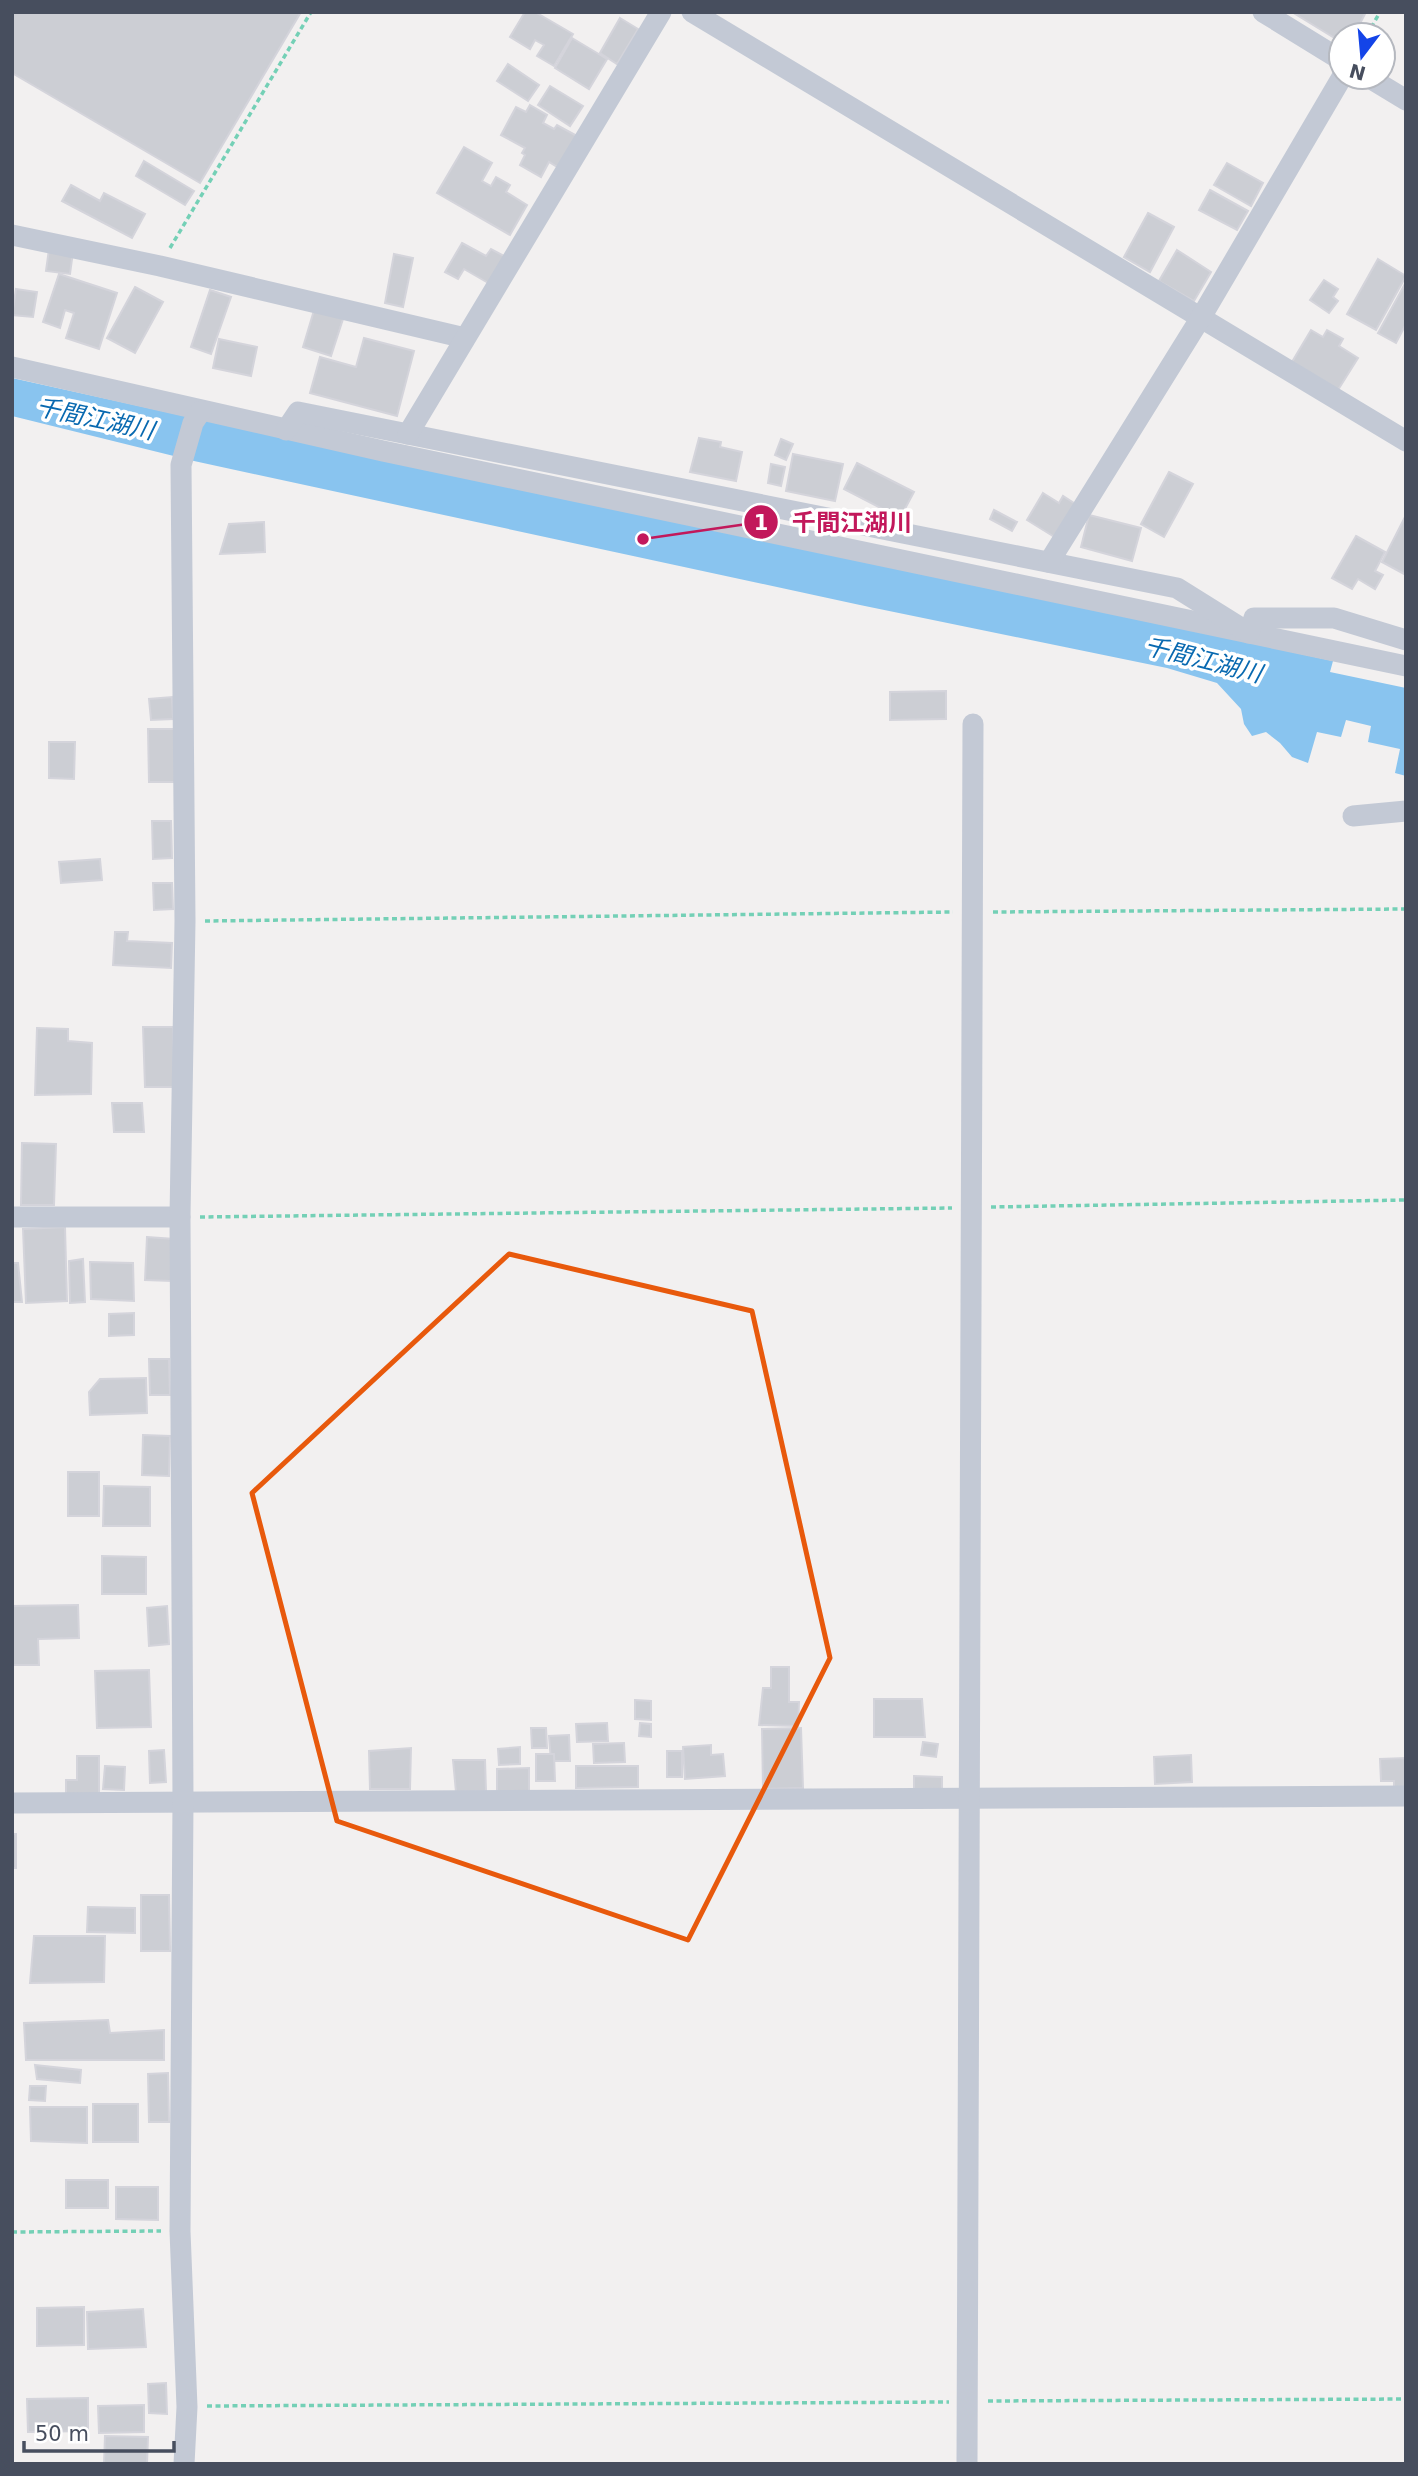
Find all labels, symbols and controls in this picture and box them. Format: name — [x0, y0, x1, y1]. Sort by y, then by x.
north arrow — [1327, 21, 1397, 91]
text: N — [1347, 60, 1368, 85]
water label: 千間江湖川 — [33, 393, 160, 446]
callout: 千間江湖川 — [743, 500, 926, 545]
text: 千間江湖川 — [792, 509, 912, 537]
text: 1 — [754, 511, 768, 535]
water label: 千間江湖川 — [1141, 632, 1268, 689]
scale bar — [24, 2410, 175, 2454]
text: 50 m — [35, 2422, 89, 2446]

